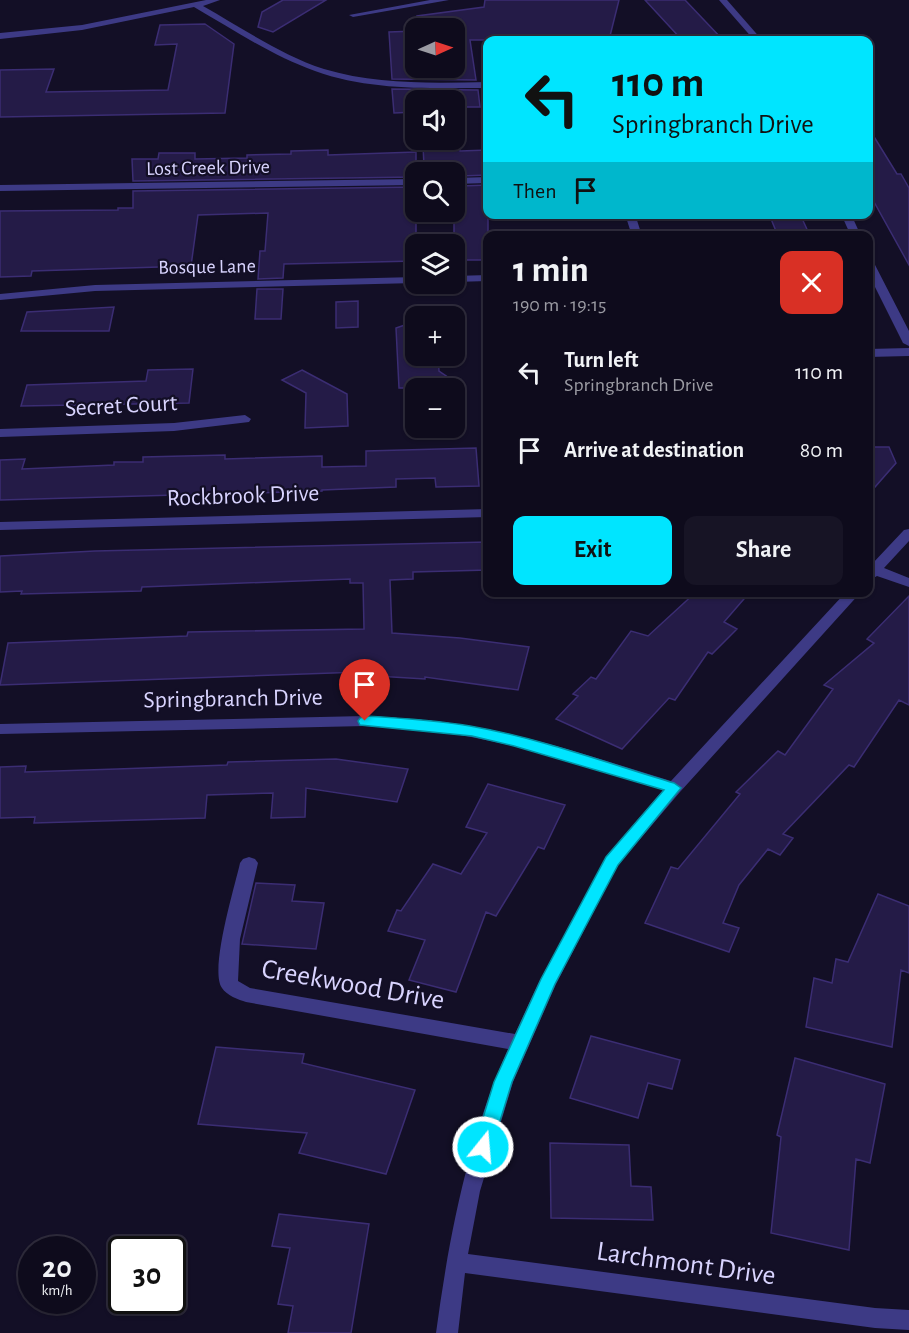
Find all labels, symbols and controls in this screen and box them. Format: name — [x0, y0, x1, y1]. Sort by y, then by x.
north arrow — [405, 18, 465, 78]
map controls — [405, 18, 465, 438]
icon: left — [513, 60, 591, 138]
text: 110 m — [612, 62, 704, 104]
button: sound — [405, 90, 465, 150]
text: Springbranch Drive — [612, 111, 814, 138]
street label: Lost Creek Drive — [146, 157, 270, 179]
button: search — [405, 162, 465, 222]
icon: arrive — [569, 174, 602, 207]
text: Then — [513, 180, 557, 202]
button: layers — [405, 234, 465, 294]
button: close — [780, 251, 843, 314]
text: 1 min — [513, 252, 589, 288]
street label: Bosque Lane — [158, 256, 256, 278]
text: 190 m · 19:15 — [513, 295, 606, 315]
button: + — [405, 306, 465, 366]
text: Turn left — [564, 349, 638, 371]
icon: left — [513, 356, 546, 389]
text: 110 m — [795, 361, 843, 383]
text: Springbranch Drive — [564, 375, 713, 395]
button: − — [405, 378, 465, 438]
street label: Secret Court — [64, 391, 178, 421]
icon: arrive — [513, 434, 546, 467]
text: Arrive at destination — [564, 439, 744, 461]
text: 80 m — [800, 439, 843, 461]
street label: Rockbrook Drive — [166, 481, 320, 511]
button: Exit — [513, 516, 672, 585]
button: Share — [684, 516, 843, 585]
pin — [339, 659, 390, 721]
icon: arrive — [348, 668, 381, 701]
street label: Springbranch Drive — [143, 685, 323, 713]
street label: Creekwood Drive — [259, 955, 447, 1015]
position arrow — [451, 1115, 515, 1179]
speed limit sign: 30 — [108, 1236, 186, 1314]
street label: Larchmont Drive — [595, 1238, 777, 1290]
text: 20 — [42, 1253, 72, 1283]
text: km/h — [42, 1283, 72, 1298]

